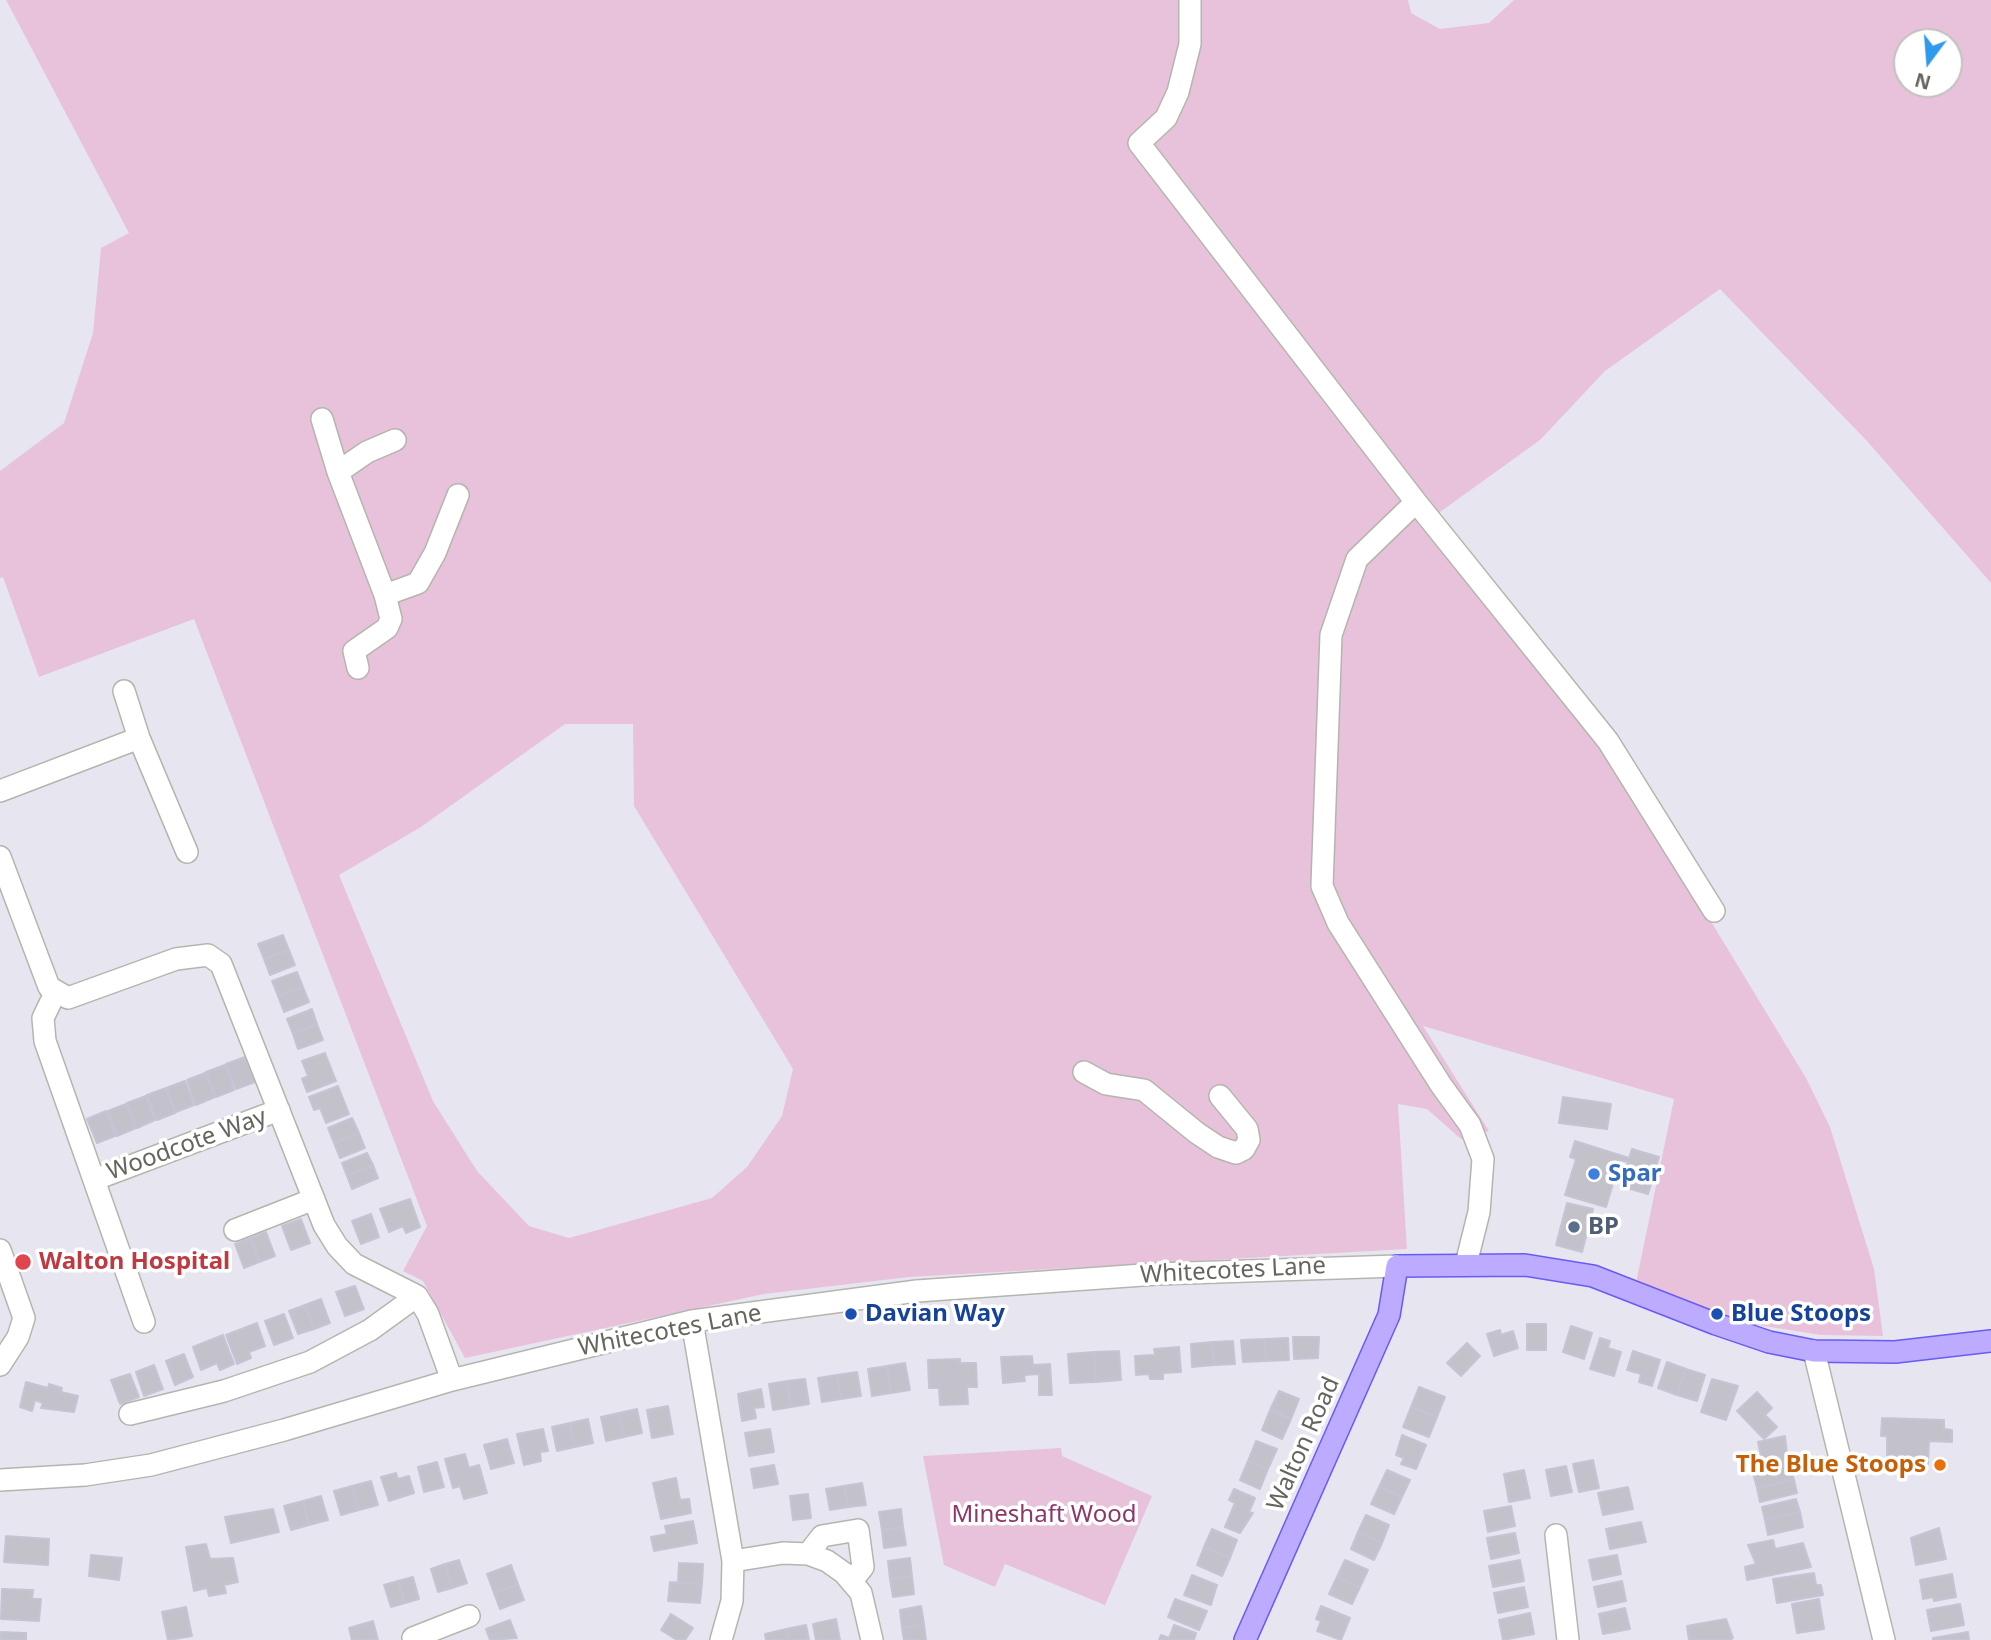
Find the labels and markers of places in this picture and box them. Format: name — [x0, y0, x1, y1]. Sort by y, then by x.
place label: Spar — [1608, 1160, 1661, 1188]
marker: Spar — [1586, 1166, 1602, 1182]
place label: BP — [1588, 1213, 1619, 1241]
marker: BP — [1566, 1219, 1582, 1235]
place label: Walton Hospital — [39, 1248, 230, 1276]
marker: Walton Hospital — [13, 1252, 33, 1272]
place label: Davian Way — [865, 1300, 1005, 1328]
place label: Blue Stoops — [1731, 1300, 1871, 1328]
marker: Davian Way — [843, 1306, 859, 1322]
marker: Blue Stoops — [1709, 1306, 1725, 1322]
place label: The Blue Stoops — [1736, 1451, 1926, 1479]
marker: The Blue Stoops — [1932, 1457, 1948, 1473]

